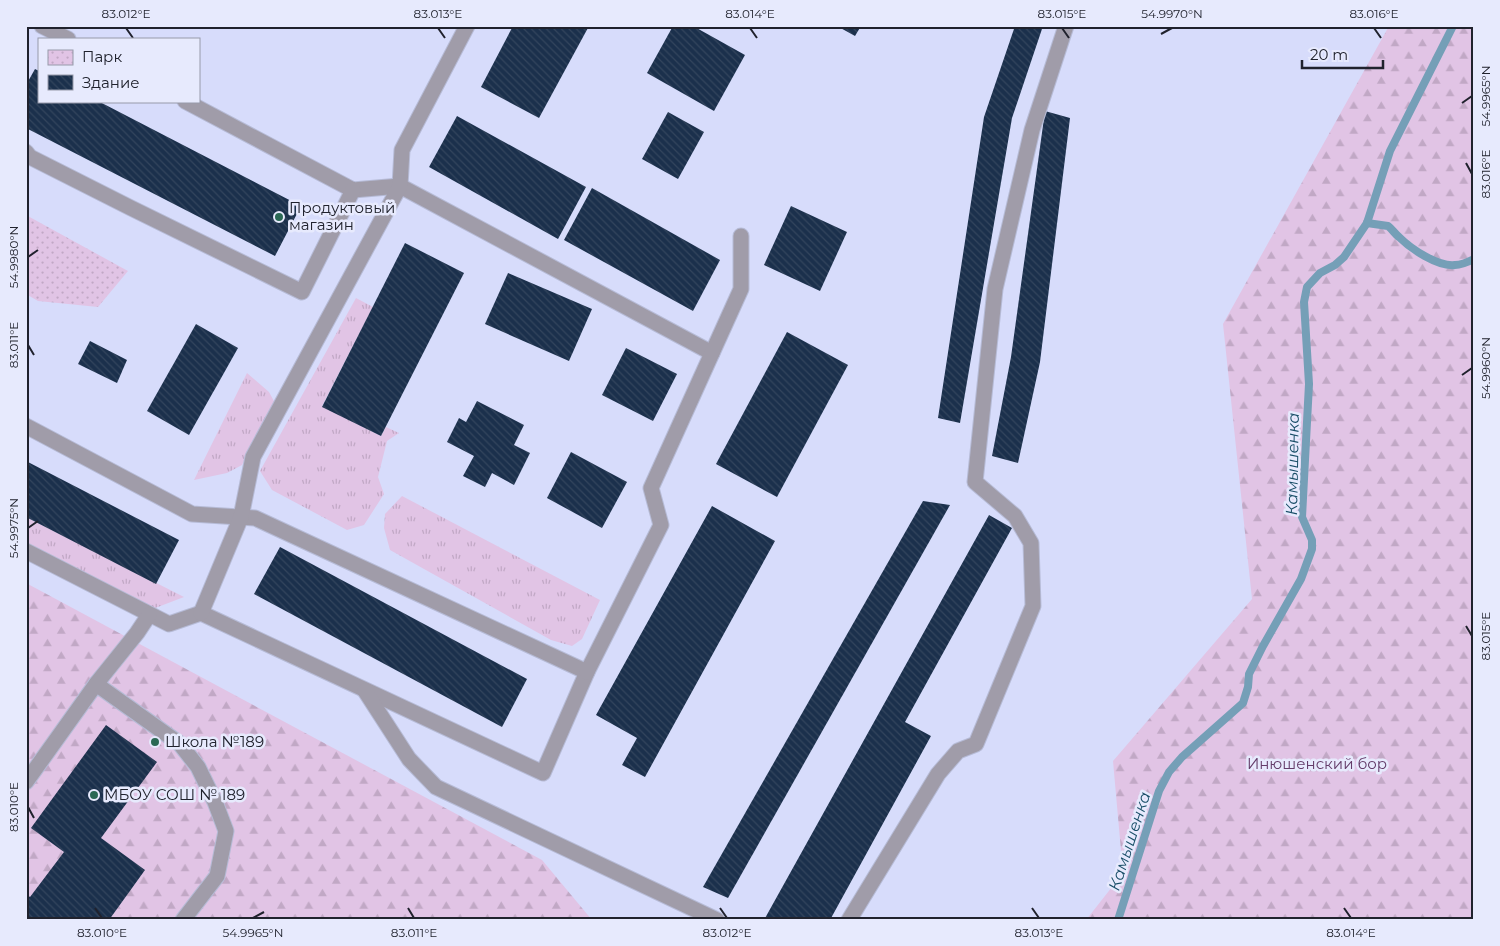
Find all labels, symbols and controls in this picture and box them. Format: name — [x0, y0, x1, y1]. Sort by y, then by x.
text: 83.012°E — [102, 6, 150, 21]
text: 83.013°E — [414, 6, 462, 21]
text: 83.014°E — [725, 6, 775, 21]
text: 83.015°E — [1038, 6, 1086, 21]
text: 54.9970°N — [1141, 6, 1203, 21]
text: 83.016°E — [1349, 6, 1399, 21]
legend — [38, 38, 200, 102]
scale bar — [1302, 38, 1384, 70]
text: 20 m — [1310, 45, 1348, 64]
text: Парк — [82, 47, 122, 66]
text: 54.9965°N — [1478, 66, 1493, 126]
text: Здание — [82, 73, 140, 92]
text: 83.016°E — [1478, 149, 1493, 199]
place label: Продуктовый магазин — [289, 198, 395, 234]
marker: Продуктовый магазин — [273, 211, 285, 223]
text: 54.9980°N — [6, 226, 21, 288]
text: 83.011°E — [6, 322, 21, 368]
text: 54.9960°N — [1478, 337, 1493, 399]
water label: Камышенка — [1282, 413, 1303, 515]
text: 54.9975°N — [6, 498, 21, 558]
text: 83.015°E — [1478, 612, 1493, 660]
place label: Школа №189 — [165, 732, 264, 751]
marker: Школа №189 — [149, 736, 161, 748]
park label: Инюшенский бор — [1247, 754, 1387, 773]
text: 83.010°E — [6, 782, 21, 832]
place label: МБОУ СОШ № 189 — [104, 785, 245, 804]
marker: МБОУ СОШ № 189 — [88, 789, 100, 801]
water label: Камышенка — [1105, 789, 1154, 893]
text: 83.010°E — [77, 925, 127, 940]
text: 54.9965°N — [223, 925, 283, 940]
text: 83.011°E — [391, 925, 437, 940]
text: 83.012°E — [703, 925, 751, 940]
text: 83.013°E — [1015, 925, 1063, 940]
text: 83.014°E — [1326, 925, 1376, 940]

